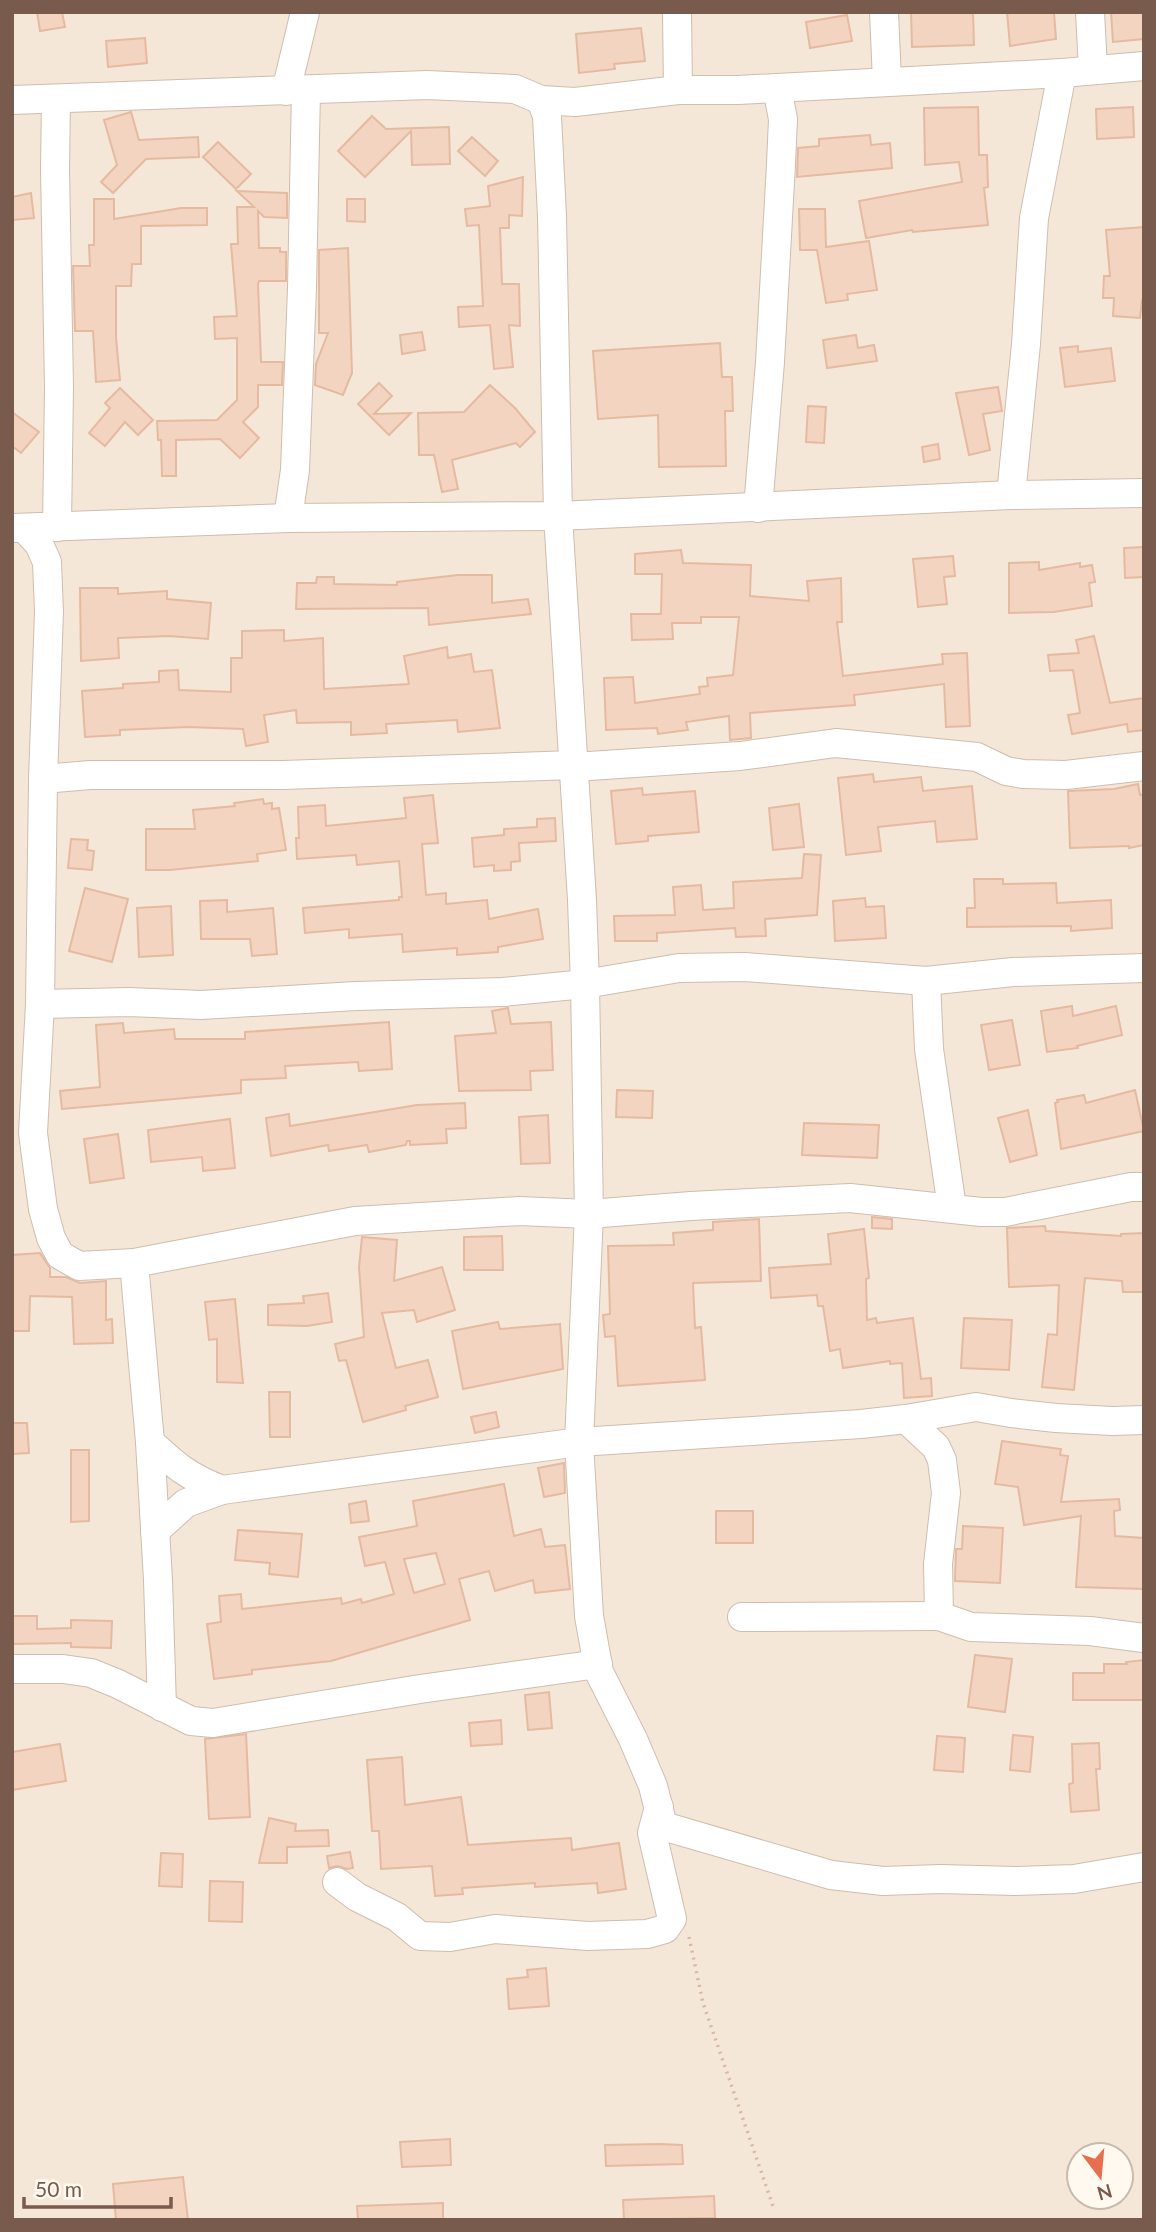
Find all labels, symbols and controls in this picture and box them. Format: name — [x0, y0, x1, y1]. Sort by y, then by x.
north arrow — [1065, 2141, 1135, 2211]
scale bar — [24, 2166, 172, 2210]
text: 50 m — [35, 2176, 82, 2201]
text: N — [1095, 2180, 1115, 2206]

